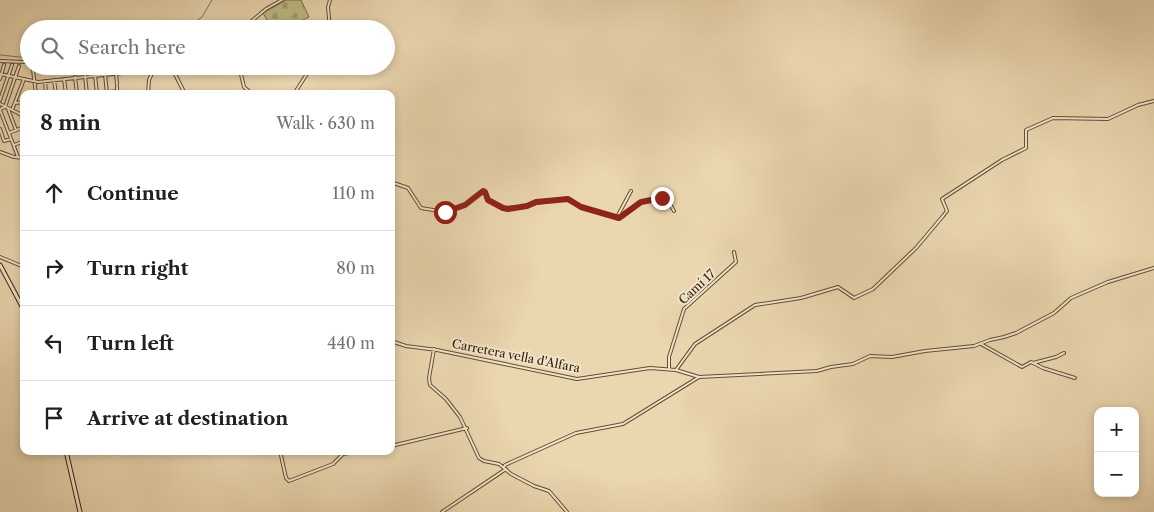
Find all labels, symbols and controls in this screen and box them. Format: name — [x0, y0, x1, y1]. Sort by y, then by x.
search box — [20, 20, 395, 75]
icon: search — [38, 34, 66, 62]
text: Search here — [78, 36, 186, 59]
text: 8 min — [40, 110, 101, 135]
text: Walk · 630 m — [276, 113, 375, 133]
icon: ahead — [40, 179, 68, 207]
text: Continue — [87, 182, 179, 205]
text: 110 m — [332, 183, 375, 203]
route end — [651, 187, 674, 210]
route start — [434, 201, 457, 224]
icon: right — [40, 254, 68, 282]
text: Turn right — [87, 257, 188, 280]
text: 80 m — [336, 258, 375, 278]
street label: Camí 17 — [675, 266, 718, 307]
icon: left — [40, 329, 68, 357]
text: Turn left — [87, 332, 174, 355]
text: 440 m — [327, 333, 375, 353]
street label: Carretera vella d'Alfara — [451, 336, 582, 375]
icon: arrive — [40, 404, 68, 432]
text: Arrive at destination — [87, 407, 288, 430]
map controls — [1094, 407, 1139, 497]
button: + — [1094, 407, 1139, 452]
button: − — [1094, 452, 1139, 497]

